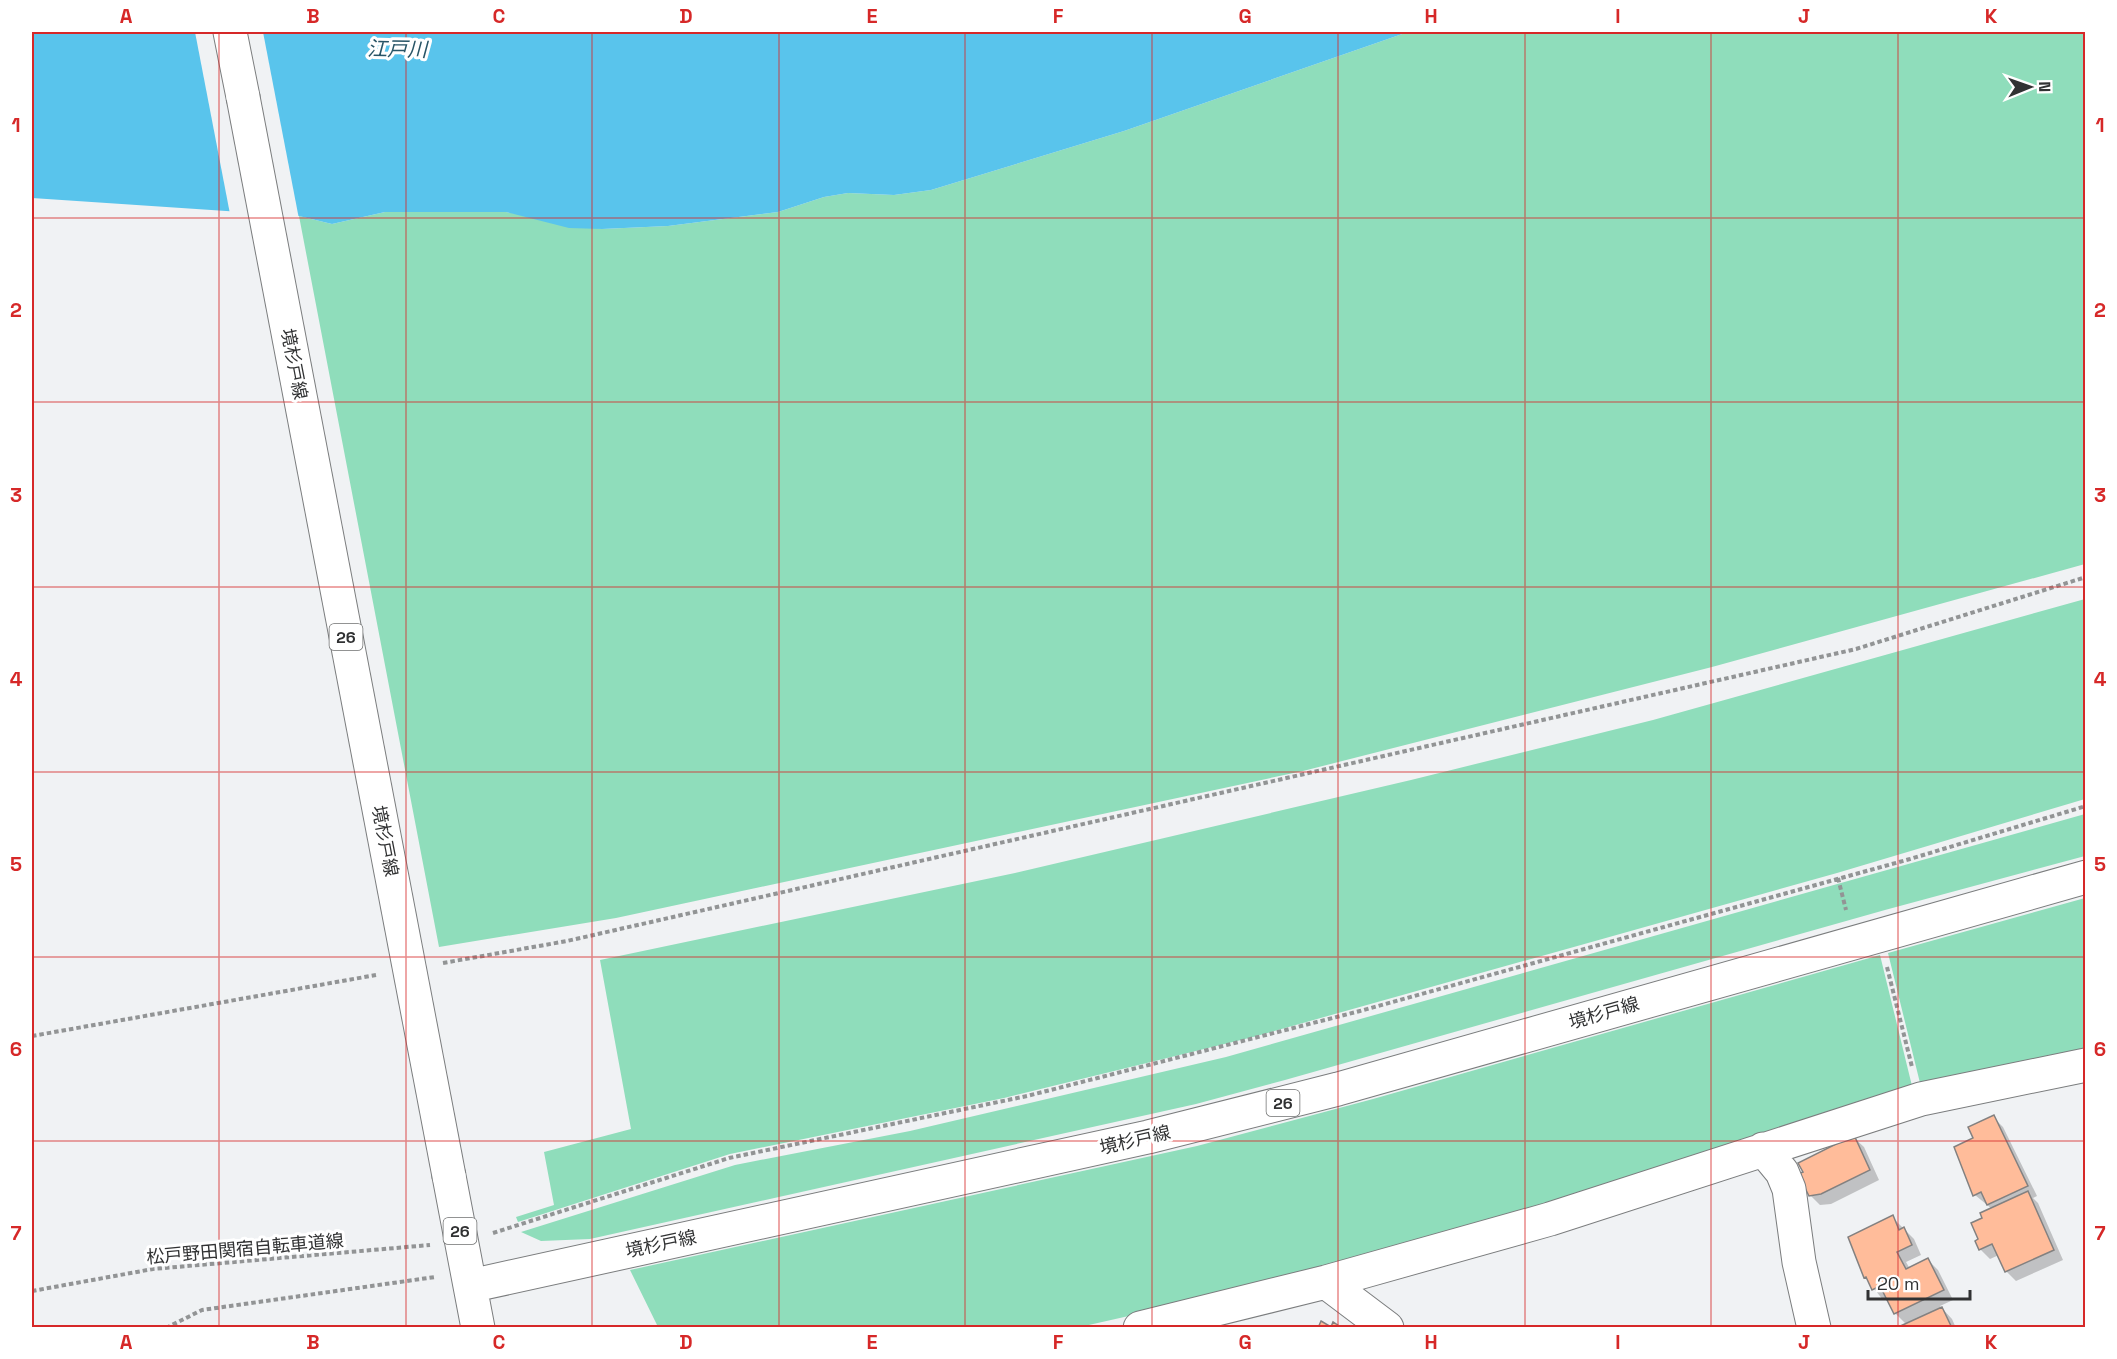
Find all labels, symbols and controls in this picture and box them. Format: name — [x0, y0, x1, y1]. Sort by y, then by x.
text: A — [120, 3, 133, 29]
text: B — [306, 3, 320, 29]
text: C — [493, 3, 506, 29]
text: D — [679, 3, 693, 29]
text: E — [866, 3, 878, 29]
text: F — [1053, 3, 1064, 29]
text: G — [1238, 3, 1252, 29]
text: H — [1424, 3, 1438, 29]
text: I — [1615, 3, 1621, 29]
text: J — [1798, 3, 1810, 29]
text: K — [1985, 3, 1998, 29]
water label: 江戸川 — [367, 35, 429, 63]
north arrow — [2000, 57, 2060, 117]
text: N — [2034, 81, 2055, 92]
text: 1 — [11, 112, 21, 138]
text: 1 — [2095, 112, 2105, 138]
text: 2 — [10, 297, 22, 323]
text: 2 — [2094, 297, 2106, 323]
street label: 境杉戸線 — [276, 326, 313, 401]
text: 3 — [10, 482, 22, 508]
text: 3 — [2094, 482, 2106, 508]
road number: 26 — [330, 624, 362, 650]
text: 4 — [10, 666, 23, 692]
text: 4 — [2094, 666, 2107, 692]
street label: 境杉戸線 — [367, 803, 404, 878]
text: 5 — [10, 851, 22, 877]
text: 5 — [2094, 851, 2106, 877]
street label: 境杉戸線 — [1566, 992, 1642, 1033]
text: 6 — [10, 1036, 22, 1062]
text: 6 — [2094, 1036, 2106, 1062]
road number: 26 — [1266, 1090, 1300, 1116]
street label: 境杉戸線 — [1097, 1120, 1173, 1159]
road number: 26 — [444, 1218, 476, 1244]
text: 7 — [10, 1220, 22, 1246]
text: 7 — [2094, 1220, 2106, 1246]
street label: 境杉戸線 — [623, 1225, 699, 1262]
street label: 松戸野田関宿自転車道線 — [145, 1228, 345, 1269]
scale bar — [1868, 1263, 1970, 1301]
text: 20 m — [1877, 1272, 1920, 1295]
text: A — [120, 1329, 133, 1355]
text: B — [306, 1329, 320, 1355]
text: C — [493, 1329, 506, 1355]
text: D — [679, 1329, 693, 1355]
text: E — [866, 1329, 878, 1355]
text: F — [1053, 1329, 1064, 1355]
text: G — [1238, 1329, 1252, 1355]
text: H — [1424, 1329, 1438, 1355]
text: I — [1615, 1329, 1621, 1355]
text: J — [1798, 1329, 1810, 1355]
text: K — [1985, 1329, 1998, 1355]

